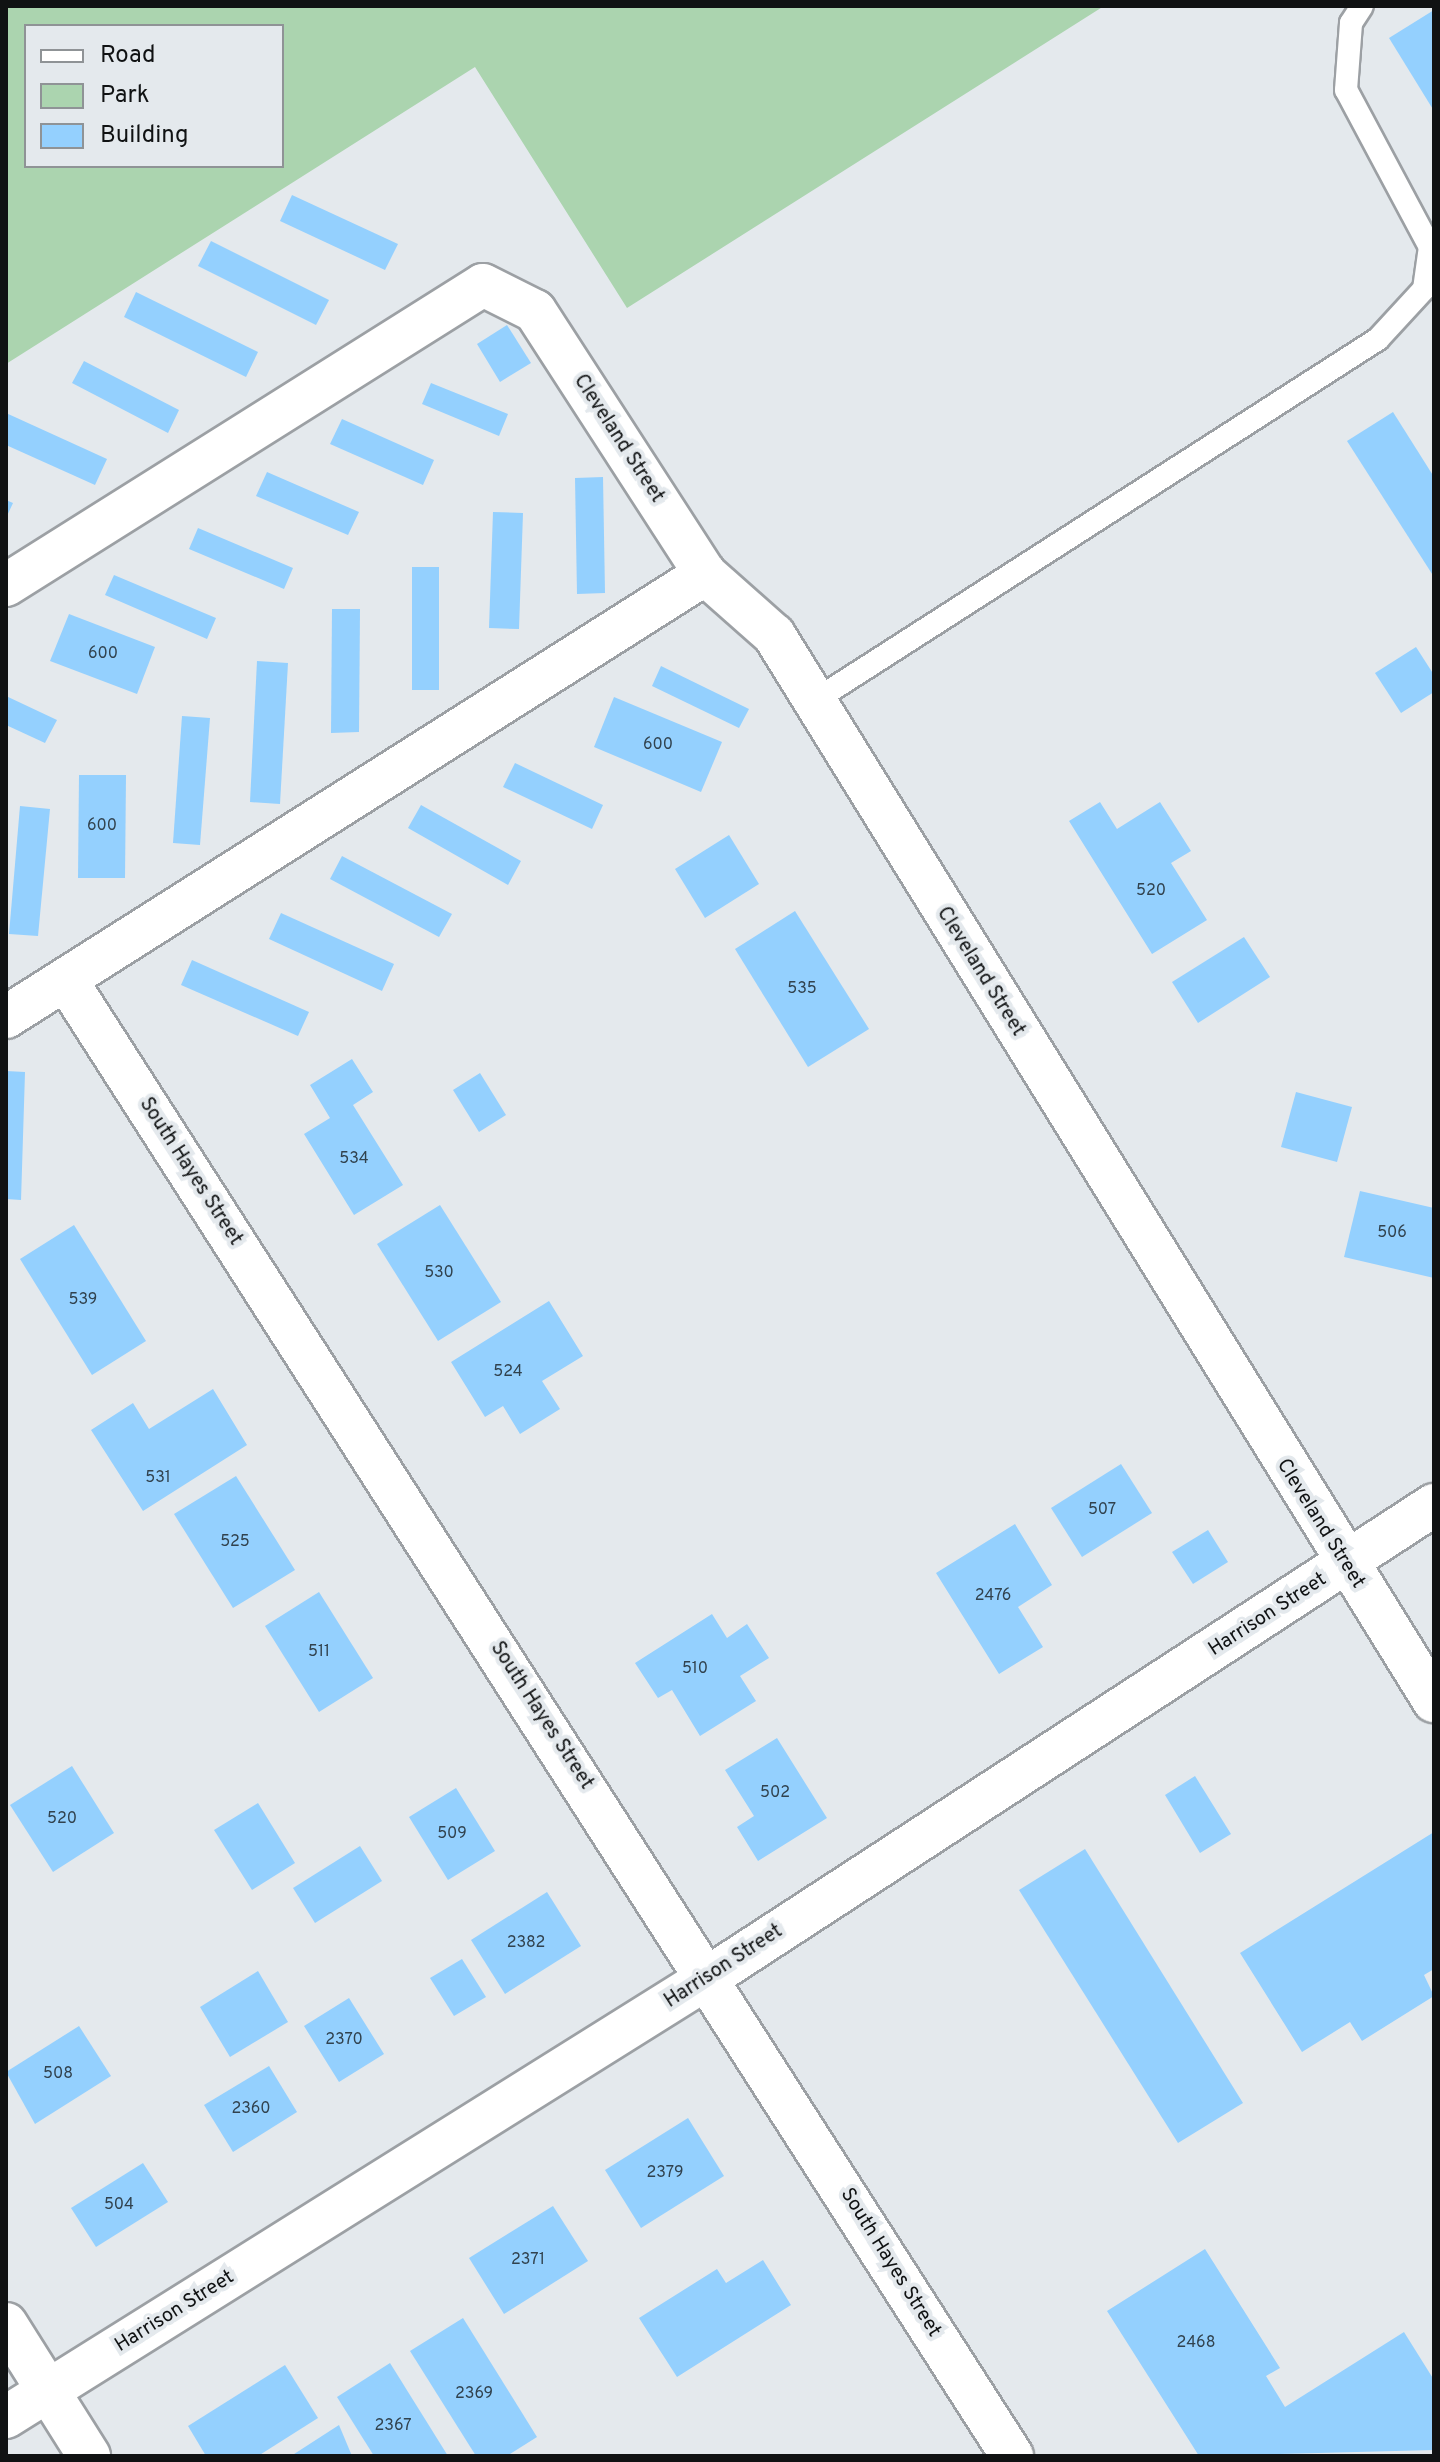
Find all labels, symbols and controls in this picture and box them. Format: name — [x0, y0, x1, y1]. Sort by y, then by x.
legend — [24, 24, 284, 168]
text: Road — [100, 41, 156, 71]
text: Park — [100, 81, 150, 111]
text: Building — [100, 121, 189, 151]
street label: Cleveland Street — [568, 370, 668, 508]
house number: 600 — [88, 644, 118, 664]
house number: 600 — [643, 735, 673, 755]
house number: 600 — [87, 816, 117, 836]
house number: 520 — [1136, 881, 1166, 901]
street label: Cleveland Street — [931, 903, 1029, 1041]
house number: 535 — [787, 979, 817, 999]
street label: South Hayes Street — [133, 1094, 247, 1250]
house number: 534 — [339, 1149, 369, 1169]
house number: 506 — [1377, 1223, 1407, 1243]
house number: 530 — [424, 1263, 454, 1283]
house number: 539 — [69, 1290, 97, 1310]
house number: 524 — [493, 1362, 523, 1382]
street label: Cleveland Street — [1271, 1455, 1369, 1593]
house number: 531 — [145, 1468, 171, 1488]
house number: 507 — [1088, 1500, 1116, 1520]
house number: 525 — [220, 1532, 250, 1552]
street label: Harrison Street — [1204, 1568, 1332, 1662]
house number: 2476 — [975, 1586, 1011, 1606]
street label: South Hayes Street — [484, 1638, 598, 1794]
house number: 511 — [308, 1642, 330, 1662]
house number: 510 — [682, 1659, 708, 1679]
house number: 502 — [760, 1783, 790, 1803]
house number: 520 — [47, 1809, 77, 1829]
house number: 509 — [437, 1824, 467, 1844]
street label: Harrison Street — [660, 1920, 788, 2014]
house number: 2382 — [507, 1933, 545, 1953]
house number: 2370 — [325, 2030, 363, 2050]
house number: 508 — [43, 2064, 73, 2084]
house number: 2360 — [231, 2099, 271, 2119]
house number: 2379 — [646, 2163, 684, 2183]
street label: South Hayes Street — [834, 2184, 946, 2342]
house number: 504 — [104, 2195, 134, 2215]
house number: 2371 — [511, 2250, 545, 2270]
street label: Harrison Street — [111, 2266, 239, 2358]
house number: 2468 — [1177, 2333, 1215, 2353]
house number: 2369 — [455, 2384, 493, 2404]
house number: 2367 — [374, 2416, 412, 2436]

